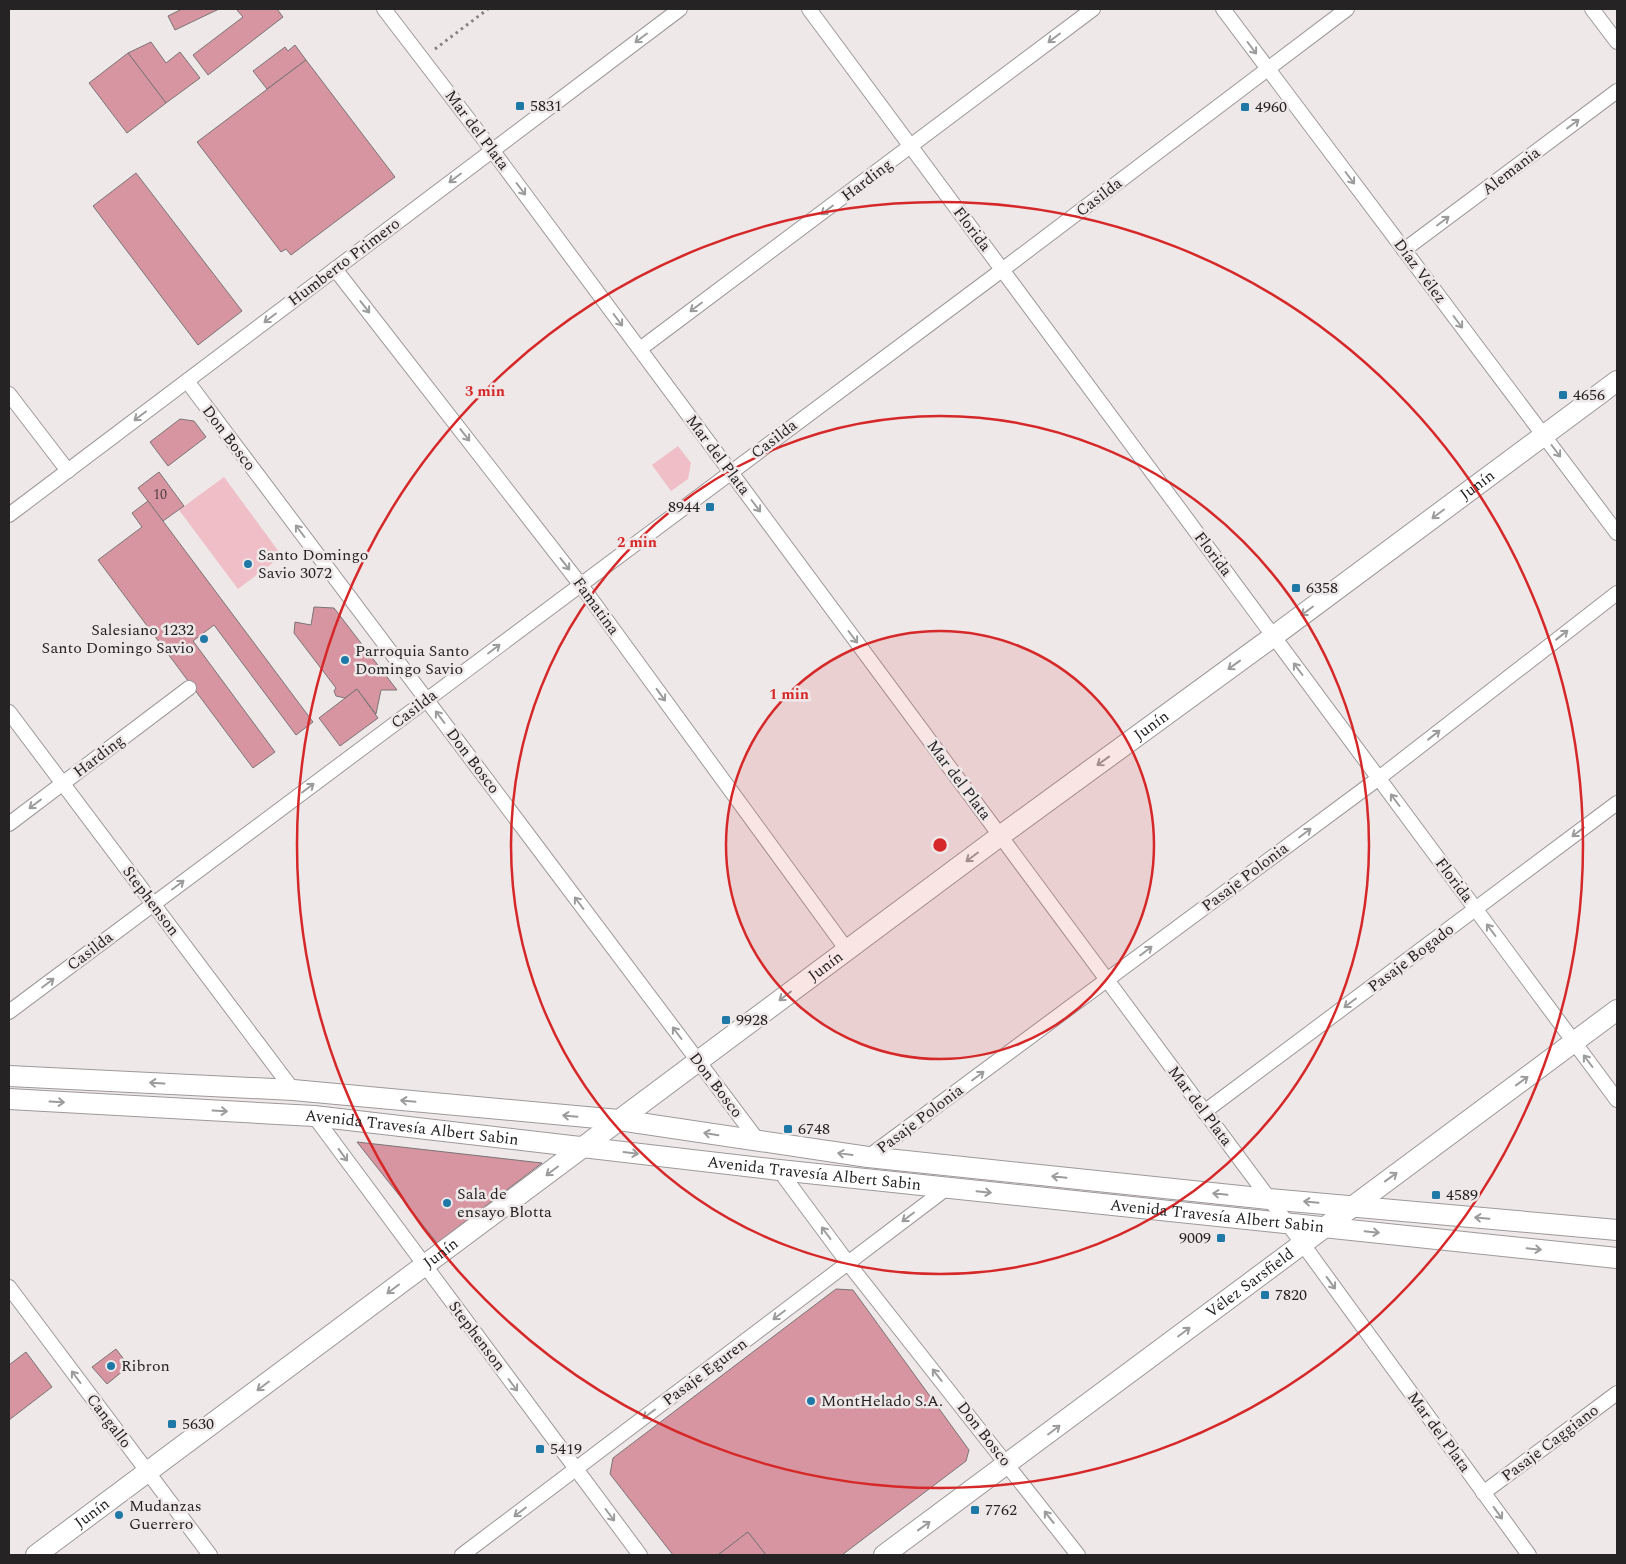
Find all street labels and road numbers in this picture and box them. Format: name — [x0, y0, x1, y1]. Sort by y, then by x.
street label: Mar del Plata — [439, 85, 515, 175]
street label: Alemania — [1477, 141, 1545, 201]
street label: Harding — [836, 153, 898, 207]
street label: Casilda — [1071, 171, 1127, 222]
street label: Florida — [947, 201, 997, 257]
street label: Humberto Primero — [283, 212, 405, 312]
street label: Díaz Vélez — [1388, 234, 1452, 308]
street label: Don Bosco — [196, 400, 262, 476]
street label: Mar del Plata — [680, 410, 756, 500]
street label: Casilda — [746, 413, 802, 464]
street label: Junín — [1455, 464, 1500, 506]
street label: Florida — [1188, 526, 1238, 582]
street label: Famatina — [567, 572, 625, 640]
street label: Casilda — [386, 683, 442, 734]
street label: Junín — [1129, 704, 1174, 747]
street label: Don Bosco — [440, 723, 506, 799]
street label: Harding — [68, 729, 130, 783]
street label: Mar del Plata — [921, 735, 997, 825]
street label: Pasaje Polonia — [1197, 836, 1294, 918]
street label: Florida — [1429, 852, 1479, 908]
street label: Stephenson — [117, 861, 185, 941]
street label: Pasaje Bogado — [1363, 918, 1459, 998]
street label: Casilda — [62, 925, 118, 976]
street label: Junín — [803, 945, 848, 987]
street label: Don Bosco — [683, 1047, 749, 1123]
street label: Mar del Plata — [1162, 1061, 1238, 1151]
street label: Pasaje Polonia — [872, 1078, 969, 1160]
street label: Avenida Travesía Albert Sabin — [304, 1104, 520, 1152]
street label: Avenida Travesía Albert Sabin — [706, 1150, 922, 1197]
street label: Avenida Travesía Albert Sabin — [1109, 1193, 1325, 1239]
street label: Junín — [418, 1232, 463, 1274]
street label: Vélez Sarsfield — [1201, 1242, 1299, 1324]
street label: Stephenson — [443, 1296, 511, 1376]
street label: Pasaje Eguren — [658, 1332, 752, 1412]
street label: Mar del Plata — [1401, 1386, 1477, 1478]
street label: Cangallo — [80, 1389, 138, 1453]
street label: Don Bosco — [951, 1396, 1017, 1472]
street label: Pasaje Caggiano — [1496, 1398, 1604, 1488]
street label: Junín — [69, 1492, 115, 1534]

